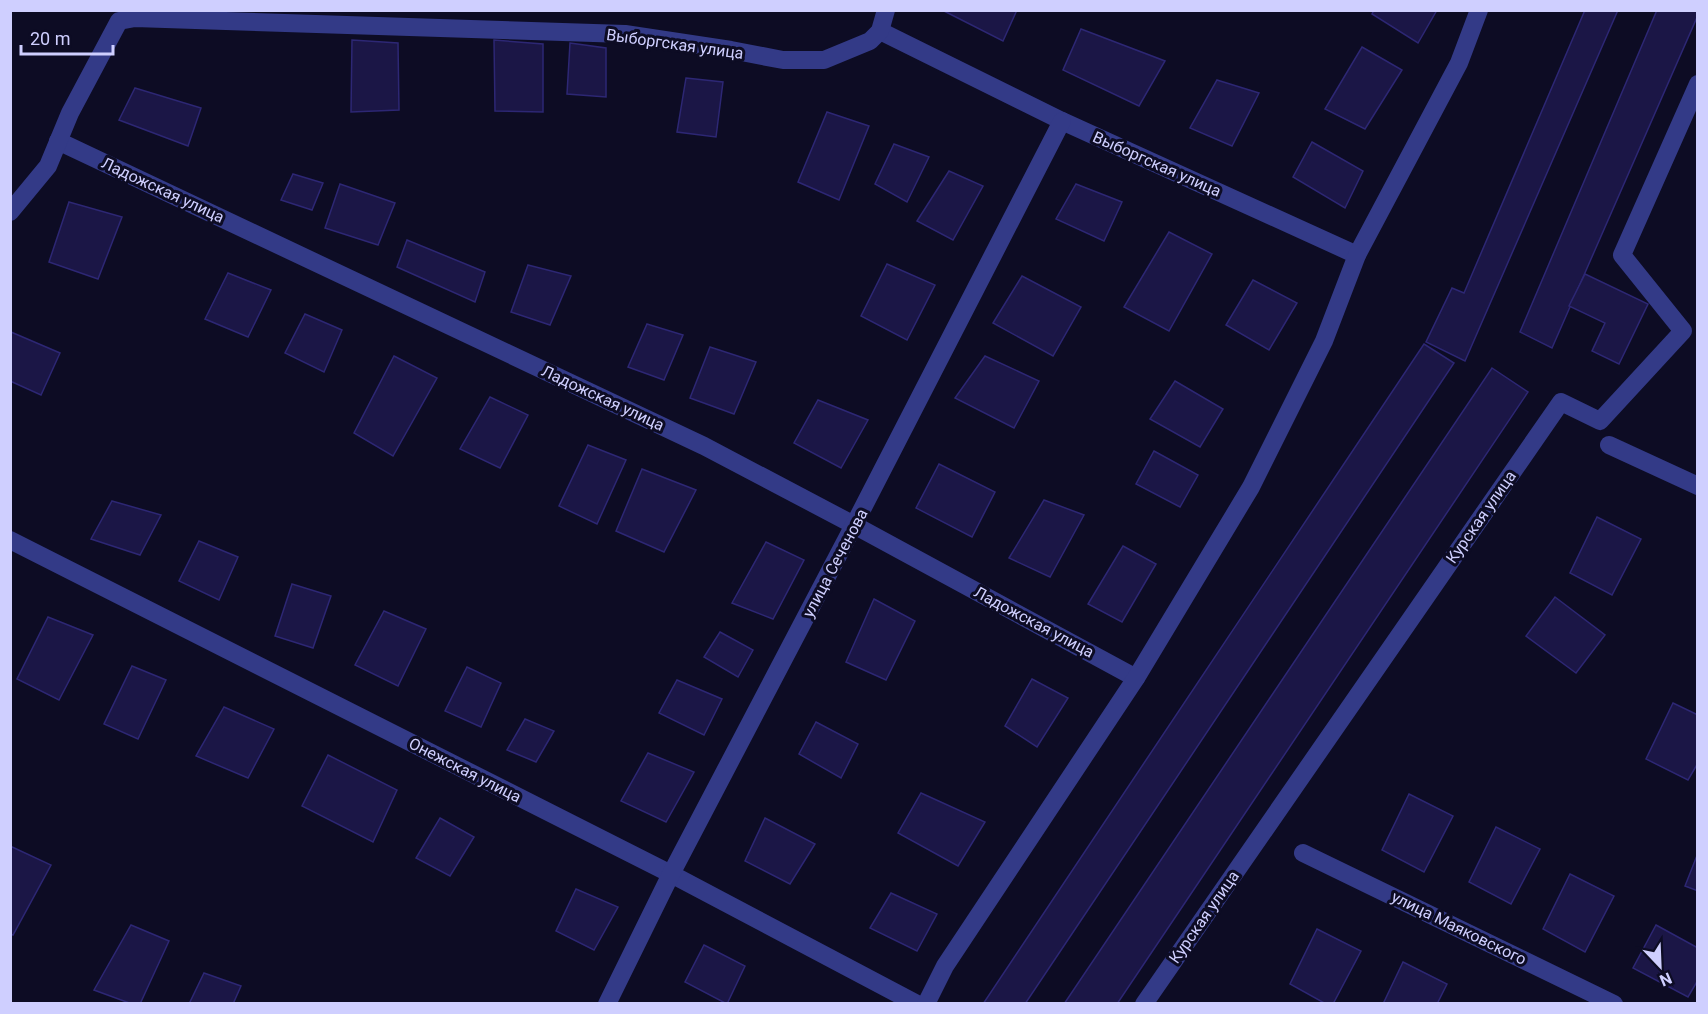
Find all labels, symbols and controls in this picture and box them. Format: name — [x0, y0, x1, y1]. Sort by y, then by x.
scale bar — [21, 18, 112, 56]
street label: Выборгская улица — [605, 25, 745, 63]
text: 20 m — [30, 28, 70, 49]
street label: Выборгская улица — [1090, 127, 1224, 201]
street label: Ладожская улица — [99, 153, 227, 227]
street label: Ладожская улица — [539, 361, 667, 435]
street label: Курская улица — [1442, 467, 1520, 567]
street label: улица Сеченова — [798, 505, 872, 621]
street label: Ладожская улица — [971, 582, 1097, 662]
street label: Онежская улица — [406, 734, 524, 806]
street label: Курская улица — [1165, 867, 1243, 967]
street label: улица Маяковского — [1388, 887, 1530, 969]
north arrow — [1630, 936, 1690, 996]
text: N — [1657, 968, 1675, 990]

